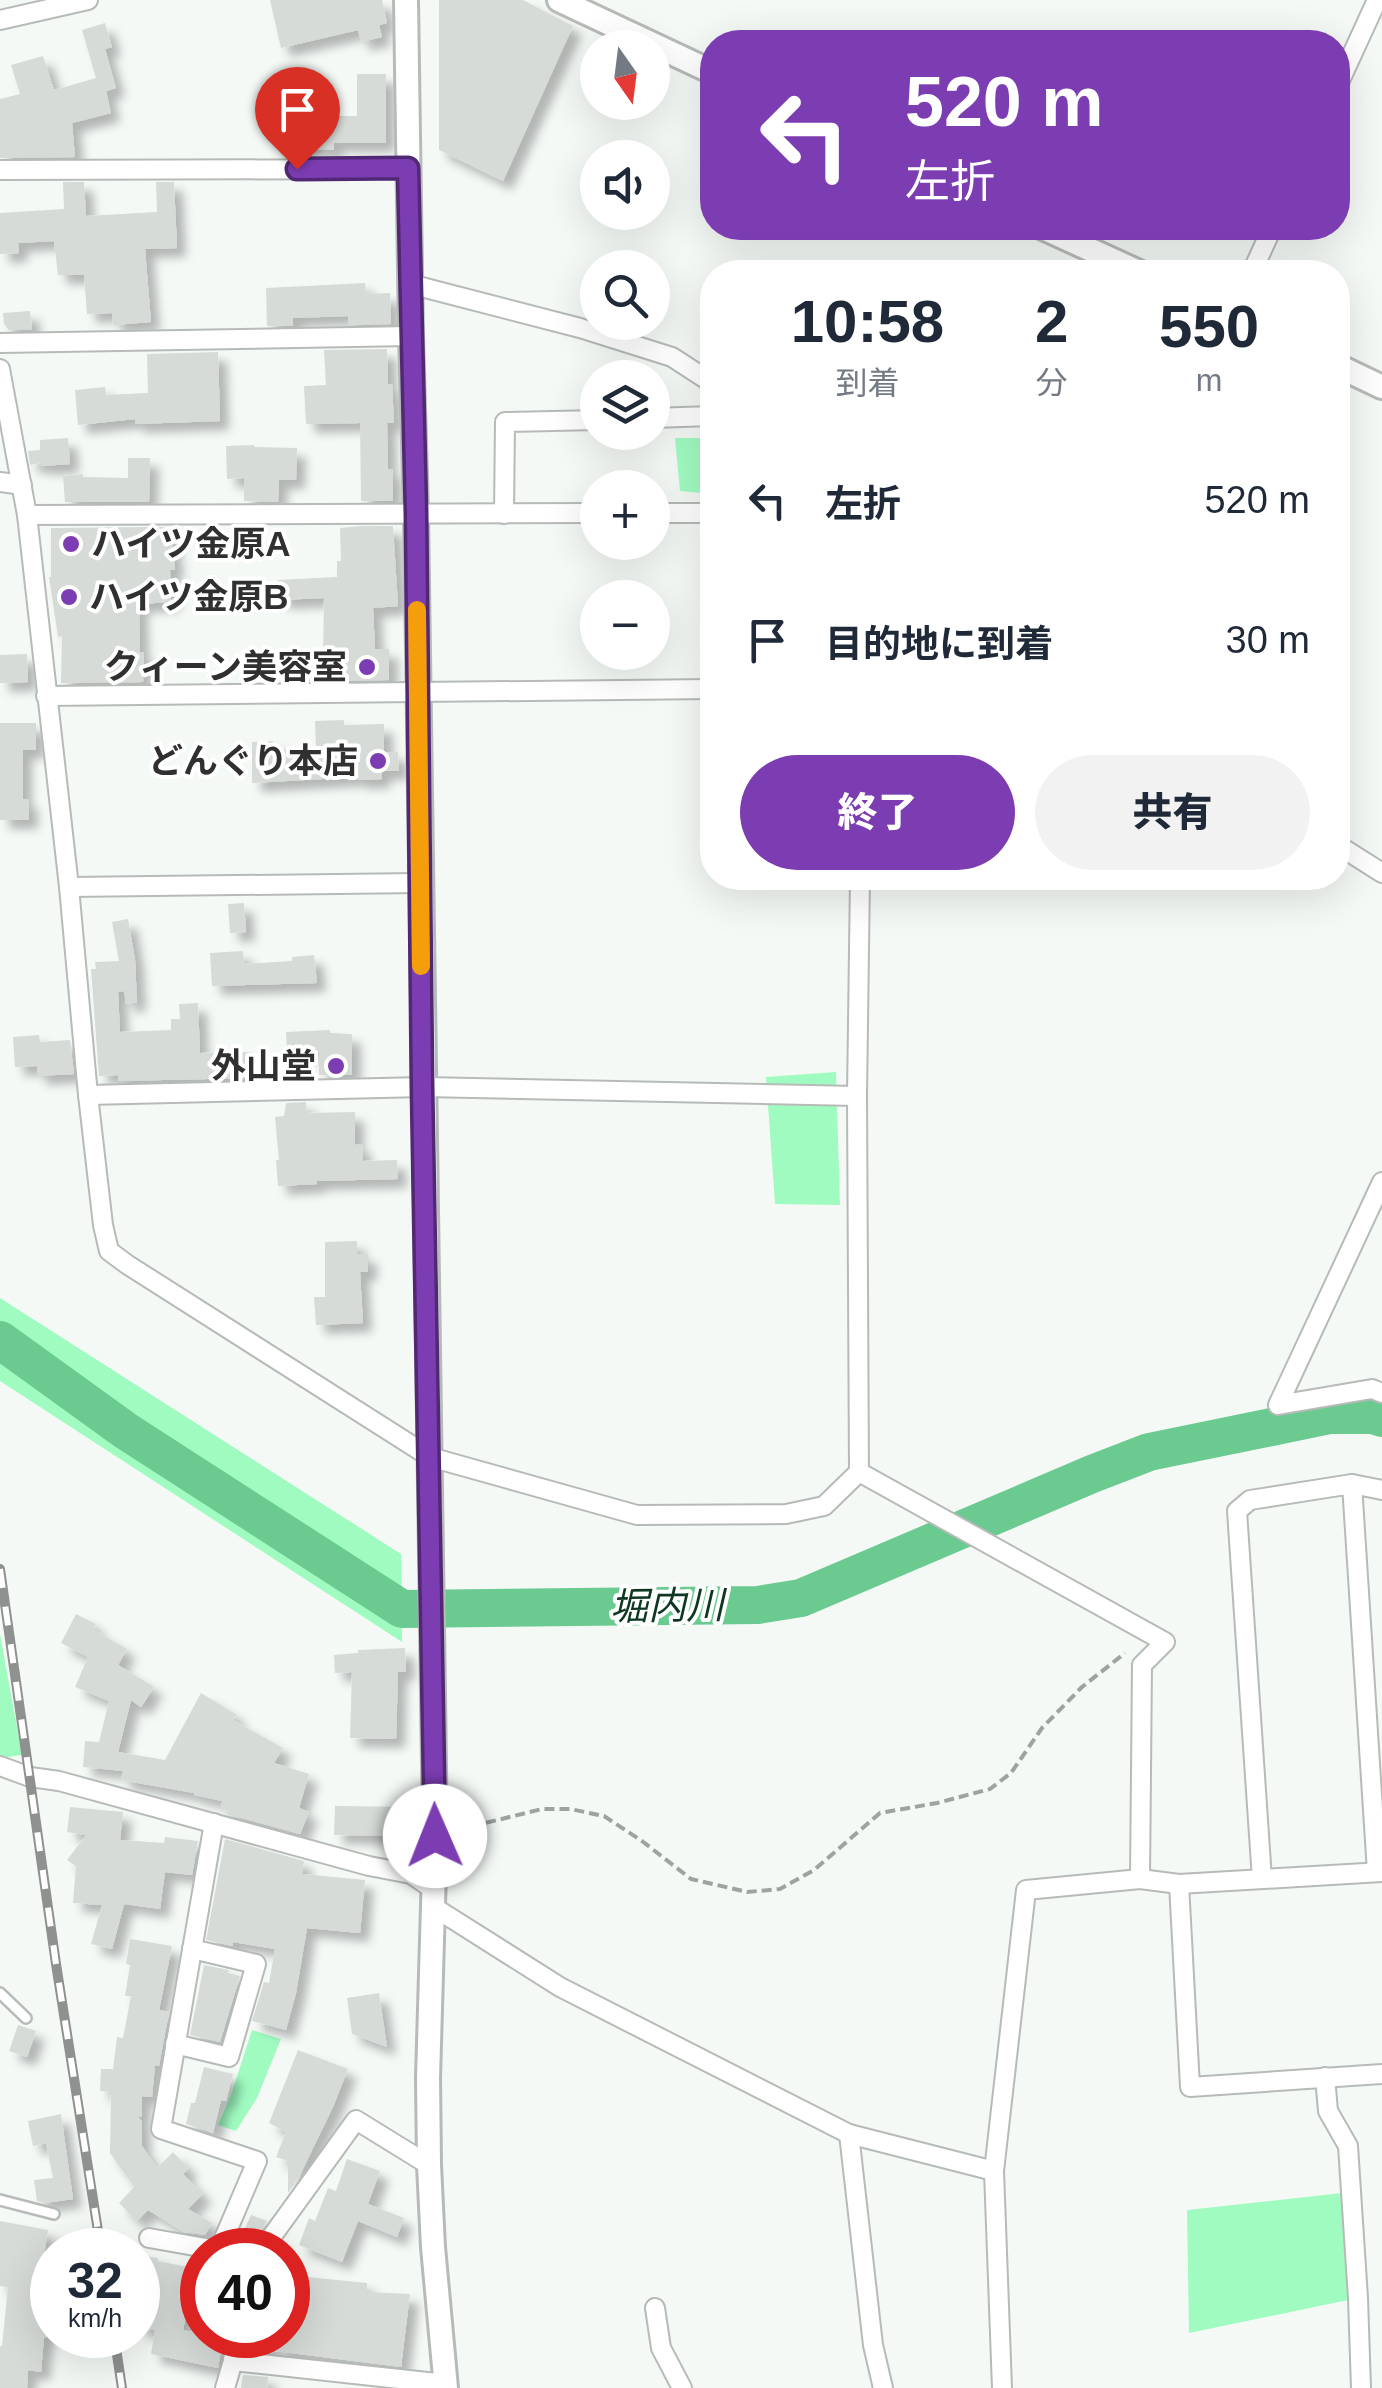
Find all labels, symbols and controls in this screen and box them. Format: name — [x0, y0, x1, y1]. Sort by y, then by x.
north arrow — [580, 30, 670, 120]
map controls — [580, 30, 670, 670]
text: 520 m — [905, 63, 1103, 141]
pin — [255, 67, 340, 170]
icon: left — [740, 70, 870, 200]
icon: arrive — [270, 82, 325, 137]
button: sound — [580, 140, 670, 230]
text: 左折 — [905, 156, 995, 207]
button: search — [580, 250, 670, 340]
text: 10:58 — [791, 288, 944, 355]
text: 2 — [1035, 288, 1068, 355]
text: 550 — [1159, 293, 1259, 360]
button: layers — [580, 360, 670, 450]
text: m — [1196, 362, 1222, 398]
text: 到着 — [835, 365, 899, 401]
text: 分 — [1036, 365, 1068, 401]
button: + — [580, 470, 670, 560]
icon: left — [740, 473, 795, 528]
text: 520 m — [1204, 479, 1310, 521]
text: 左折 — [825, 483, 901, 525]
place label: ハイツ金原A — [91, 524, 291, 563]
marker: ハイツ金原A — [60, 533, 82, 555]
place label: ハイツ金原B — [89, 577, 289, 616]
button: − — [580, 580, 670, 670]
marker: ハイツ金原B — [58, 586, 80, 608]
icon: arrive — [740, 613, 795, 668]
text: 30 m — [1226, 619, 1310, 661]
text: 目的地に到着 — [825, 623, 1053, 665]
place label: クィーン美容室 — [104, 647, 347, 686]
marker: クィーン美容室 — [356, 656, 378, 678]
place label: どんぐり本店 — [148, 741, 358, 780]
marker: どんぐり本店 — [367, 750, 389, 772]
button: 終了 — [740, 755, 1015, 870]
button: 共有 — [1035, 755, 1310, 870]
place label: 外山堂 — [211, 1046, 316, 1085]
marker: 外山堂 — [325, 1055, 347, 1077]
water label: 堀内川 — [610, 1584, 728, 1628]
position arrow — [383, 1784, 487, 1888]
speed limit sign: 40 — [180, 2228, 310, 2358]
text: 32 — [67, 2253, 123, 2309]
text: km/h — [68, 2304, 122, 2332]

